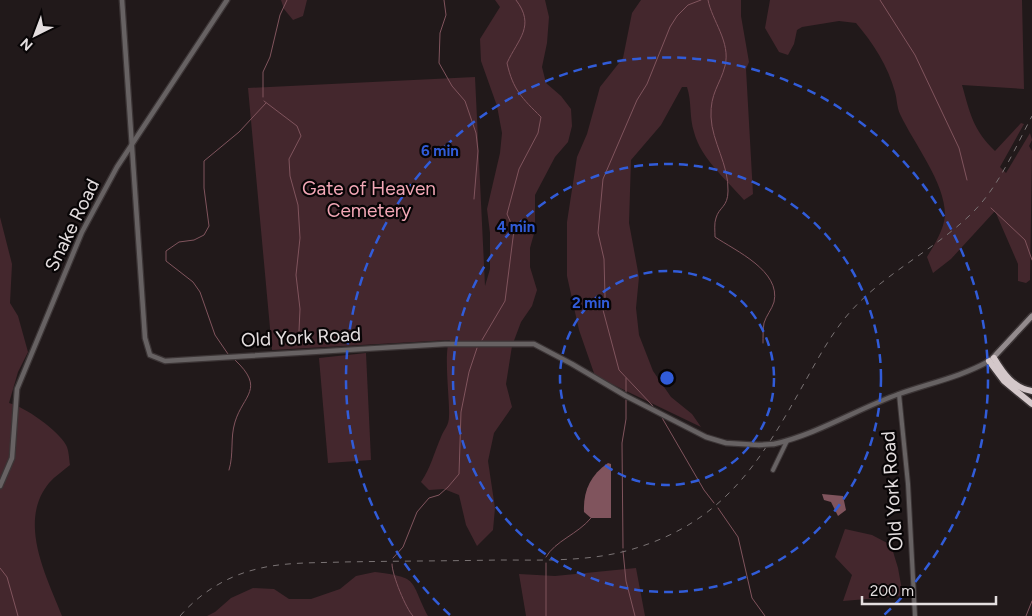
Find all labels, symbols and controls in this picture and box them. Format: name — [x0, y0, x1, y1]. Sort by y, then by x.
north arrow — [10, 10, 60, 60]
text: N — [17, 34, 36, 54]
text: 6 min — [421, 142, 459, 160]
street label: Snake Road — [40, 175, 104, 275]
park label: Gate of Heaven Cemetery — [302, 177, 436, 222]
text: 4 min — [497, 218, 535, 236]
text: 2 min — [572, 294, 610, 312]
street label: Old York Road — [240, 322, 362, 352]
centre of rings — [658, 369, 676, 387]
street label: Old York Road — [876, 430, 908, 552]
scale bar — [862, 574, 996, 606]
text: 200 m — [870, 582, 914, 600]

